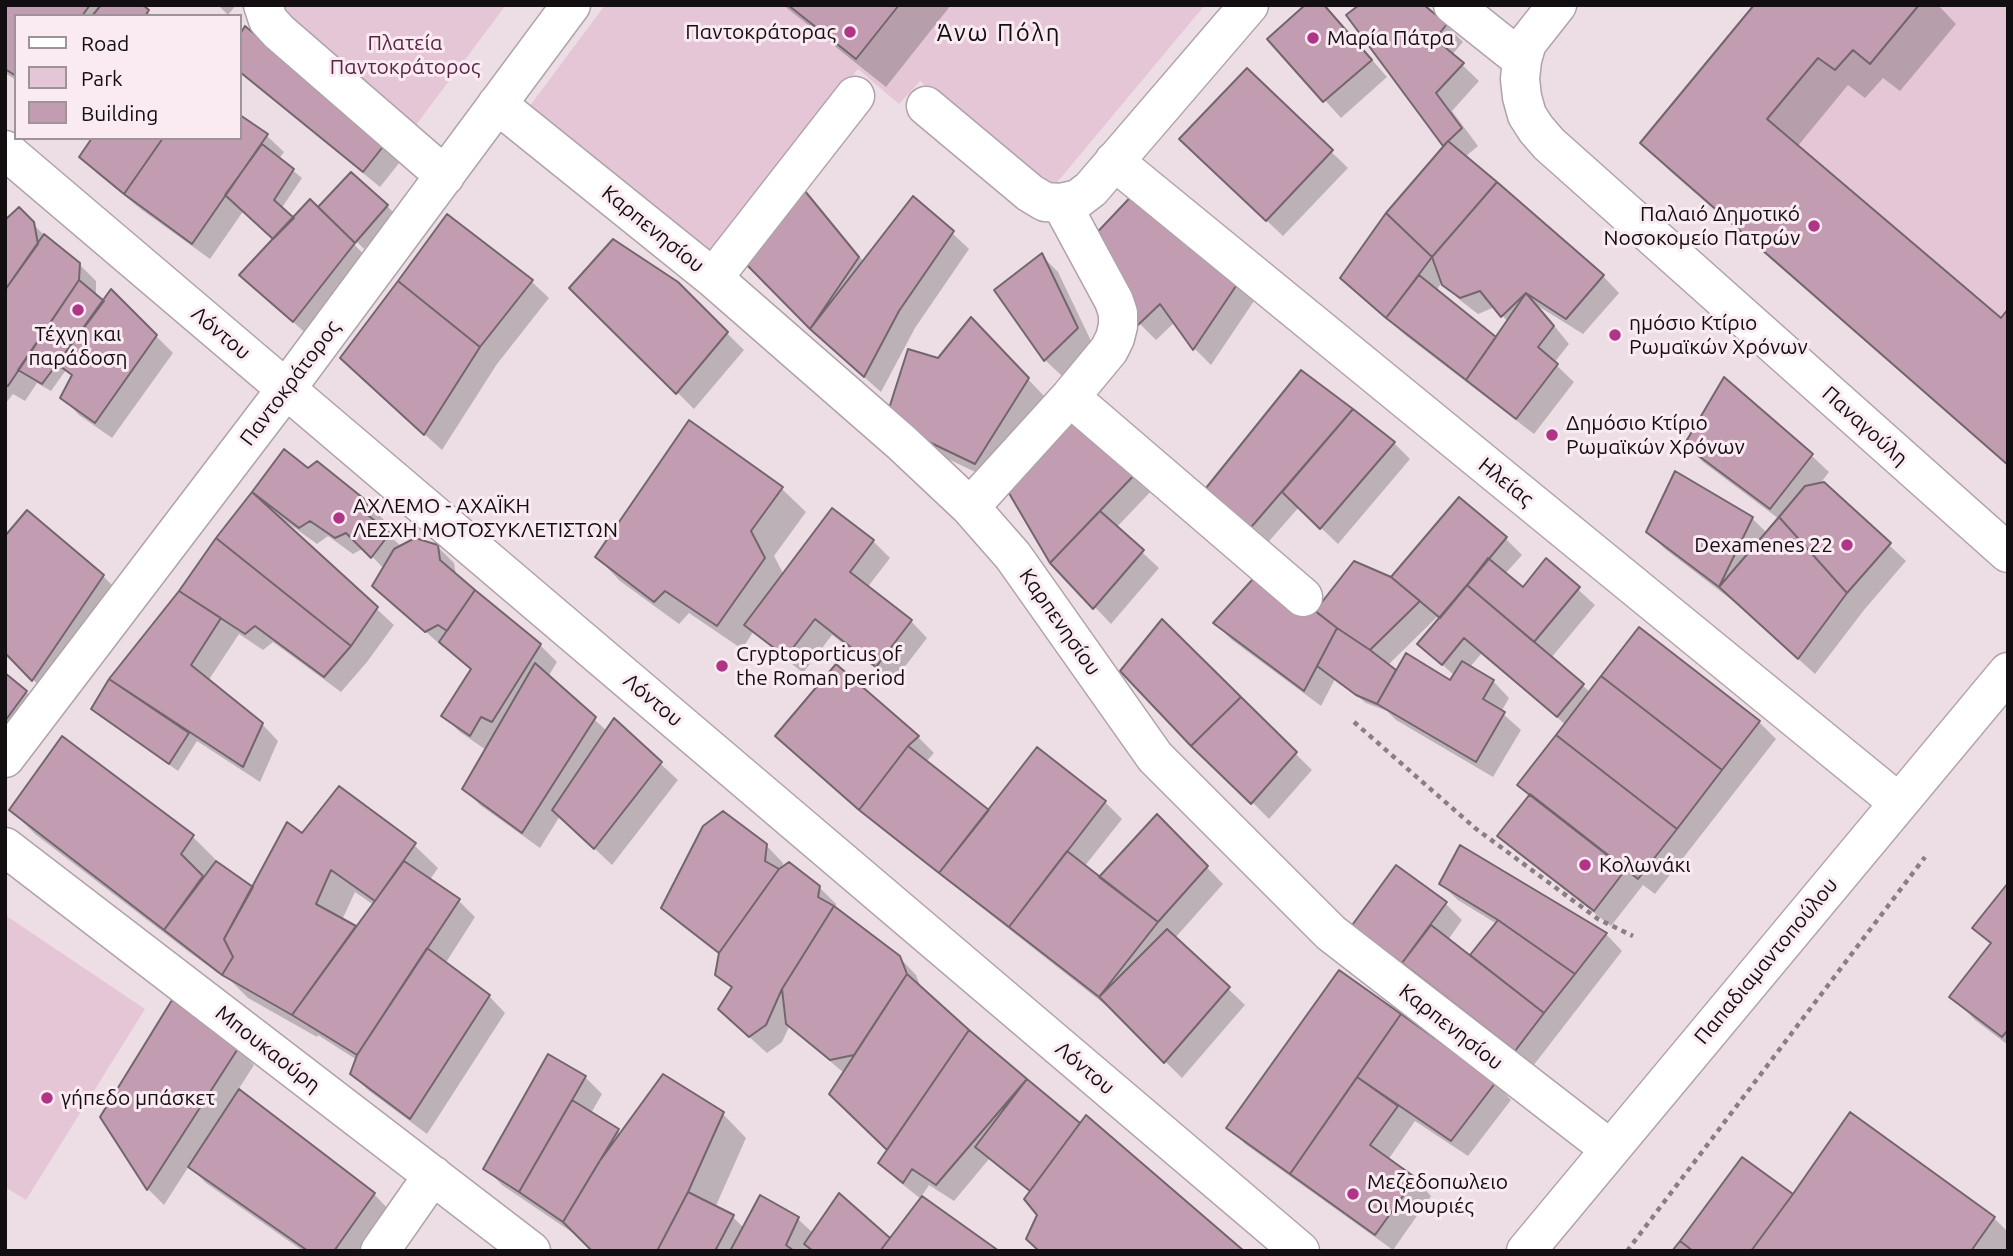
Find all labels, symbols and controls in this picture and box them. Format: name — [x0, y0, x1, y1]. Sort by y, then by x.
legend — [14, 14, 242, 140]
place label: Παντοκράτορας — [685, 19, 836, 45]
district label: Άνω Πόλη — [938, 19, 1060, 47]
marker: Παντοκράτορας — [842, 24, 858, 40]
place label: Μαρία Πάτρα — [1327, 25, 1454, 51]
park label: Πλατεία Παντοκράτορος — [330, 30, 480, 80]
marker: Μαρία Πάτρα — [1305, 30, 1321, 46]
text: Road — [81, 31, 129, 55]
text: Park — [81, 66, 123, 90]
text: Building — [81, 101, 158, 125]
street label: Καρπενησίου — [597, 180, 709, 278]
place label: Παλαιό Δημοτικό Νοσοκομείο Πατρών — [1604, 201, 1800, 251]
marker: Παλαιό Δημοτικό Νοσοκομείο Πατρών — [1806, 218, 1822, 234]
street label: Λόντου — [186, 301, 256, 365]
marker: Τέχνη και παράδοση — [70, 302, 86, 318]
place label: ημόσιο Κτίριο Ρωμαϊκών Χρόνων — [1629, 310, 1808, 360]
street label: Παντοκράτορος — [235, 315, 345, 451]
place label: Τέχνη και παράδοση — [28, 321, 128, 371]
marker: ημόσιο Κτίριο Ρωμαϊκών Χρόνων — [1607, 327, 1623, 343]
street label: Παναγούλη — [1817, 381, 1913, 471]
place label: Δημόσιο Κτίριο Ρωμαϊκών Χρόνων — [1566, 410, 1745, 460]
marker: Δημόσιο Κτίριο Ρωμαϊκών Χρόνων — [1544, 427, 1560, 443]
street label: Ηλείας — [1474, 452, 1538, 512]
place label: ΑΧΛΕΜΟ - ΑΧΑΪΚΗ ΛΕΣΧΗ ΜΟΤΟΣΥΚΛΕΤΙΣΤΩΝ — [353, 493, 618, 543]
marker: ΑΧΛΕΜΟ - ΑΧΑΪΚΗ ΛΕΣΧΗ ΜΟΤΟΣΥΚΛΕΤΙΣΤΩΝ — [331, 510, 347, 526]
place label: Dexamenes 22 — [1694, 532, 1833, 558]
marker: Dexamenes 22 — [1839, 537, 1855, 553]
street label: Καρπενησίου — [1014, 564, 1106, 680]
place label: Cryptoporticus of the Roman period — [736, 641, 905, 691]
marker: Cryptoporticus of the Roman period — [714, 658, 730, 674]
street label: Λόντου — [618, 668, 688, 732]
place label: Κολωνάκι — [1599, 852, 1691, 878]
marker: Κολωνάκι — [1577, 857, 1593, 873]
street label: Παπαδιαμαντοπούλου — [1689, 873, 1843, 1049]
street label: Καρπενησίου — [1394, 979, 1508, 1075]
street label: Μπουκαούρη — [210, 1000, 326, 1098]
street label: Λόντου — [1050, 1036, 1120, 1100]
place label: γήπεδο μπάσκετ — [61, 1085, 215, 1111]
marker: γήπεδο μπάσκετ — [39, 1090, 55, 1106]
place label: Μεζεδοπωλειο Οι Μουριές — [1367, 1169, 1508, 1219]
marker: Μεζεδοπωλειο Οι Μουριές — [1345, 1186, 1361, 1202]

